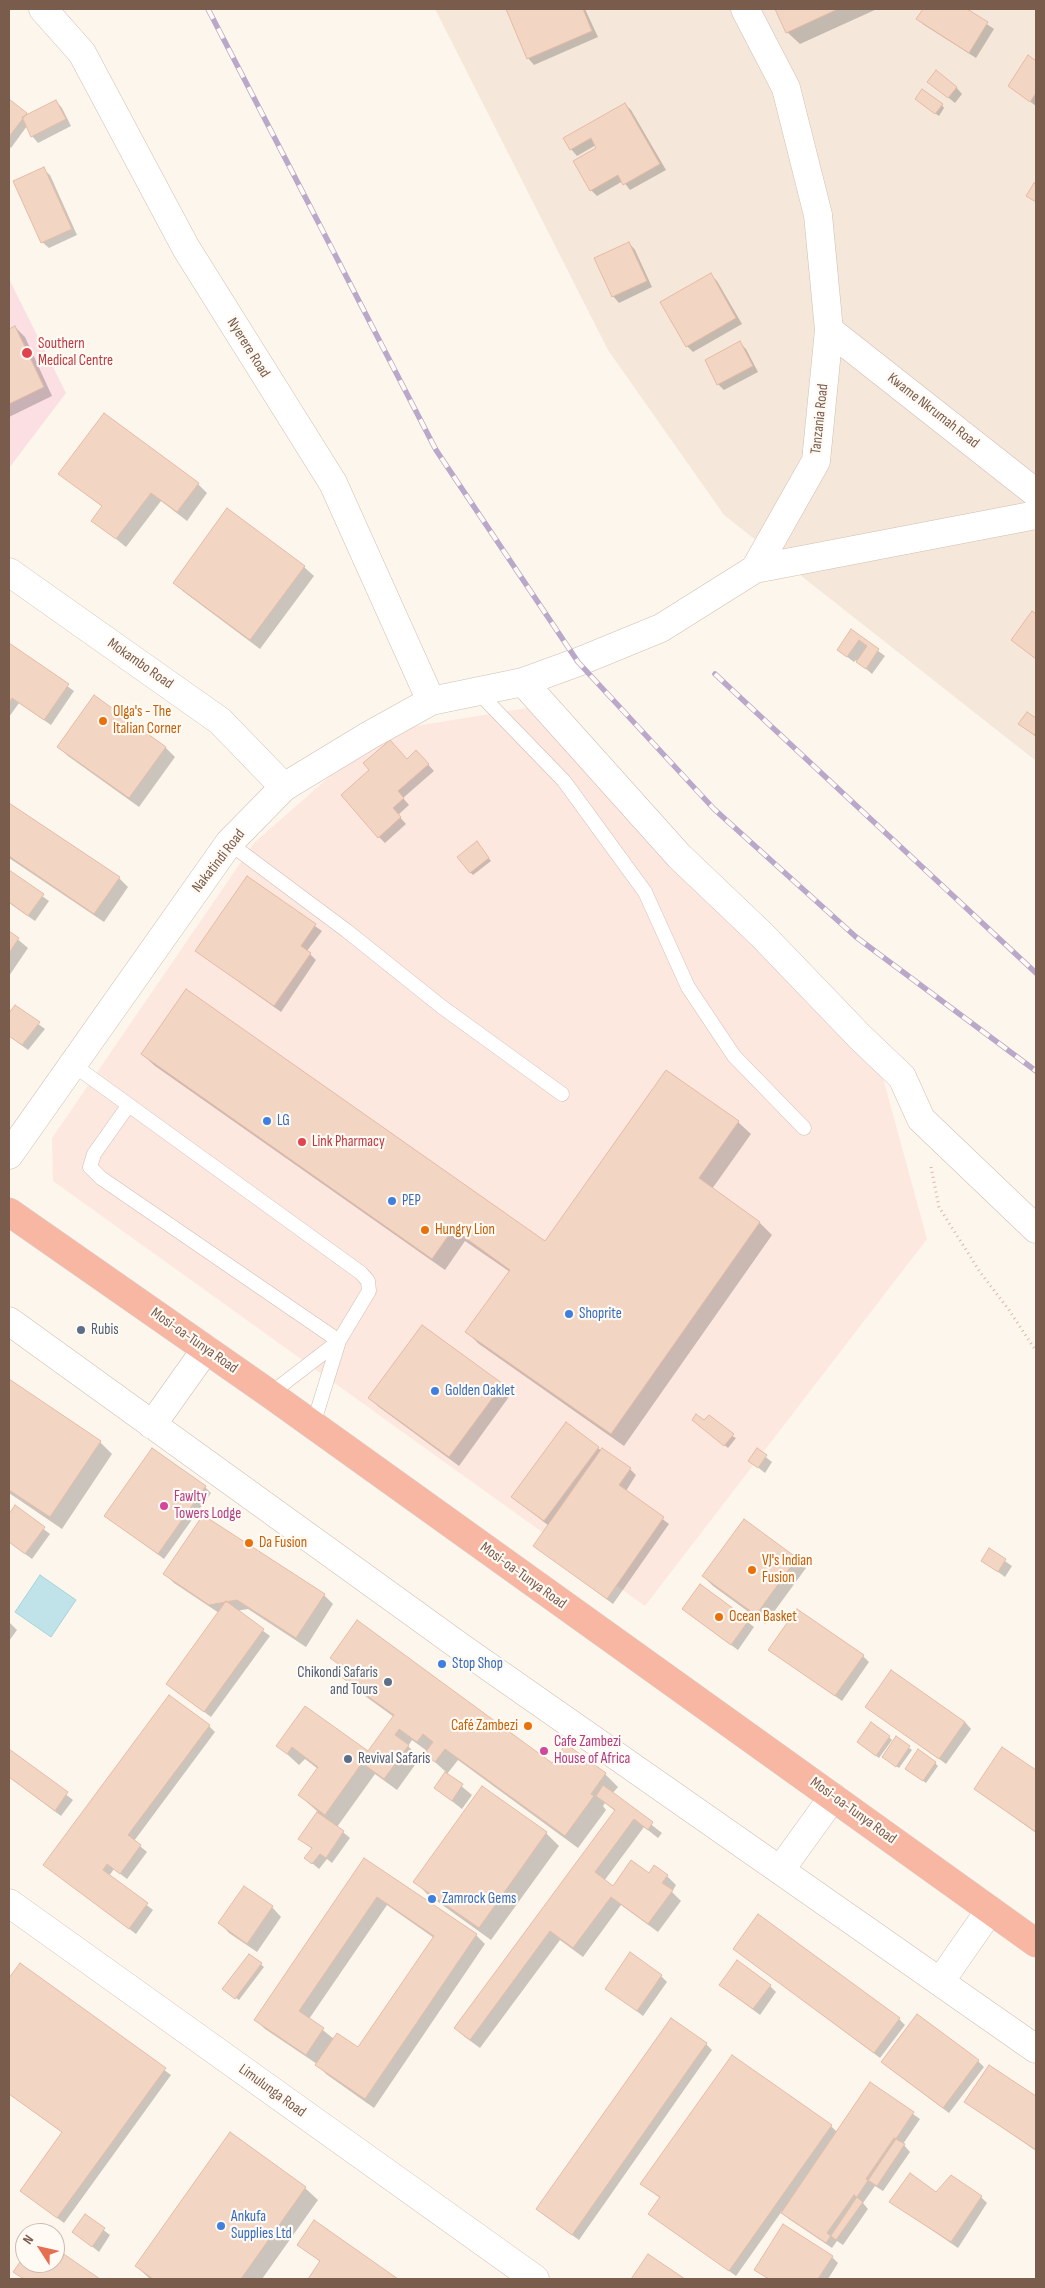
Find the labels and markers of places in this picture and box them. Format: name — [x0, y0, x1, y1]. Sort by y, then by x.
place label: Southern Medical Centre — [38, 335, 113, 370]
marker: Southern Medical Centre — [20, 346, 34, 360]
place label: Olga's - The Italian Corner — [113, 703, 181, 738]
marker: Olga's - The Italian Corner — [97, 715, 109, 727]
place label: LG — [277, 1112, 290, 1130]
marker: LG — [261, 1115, 273, 1127]
place label: Link Pharmacy — [312, 1133, 385, 1151]
marker: Link Pharmacy — [296, 1136, 308, 1148]
place label: PEP — [402, 1192, 421, 1210]
marker: PEP — [386, 1195, 398, 1207]
place label: Hungry Lion — [435, 1221, 495, 1239]
marker: Hungry Lion — [419, 1224, 431, 1236]
place label: Shoprite — [579, 1305, 622, 1323]
marker: Shoprite — [563, 1308, 575, 1320]
place label: Rubis — [91, 1321, 119, 1339]
marker: Rubis — [75, 1324, 87, 1336]
place label: Golden Oaklet — [445, 1382, 515, 1400]
marker: Golden Oaklet — [429, 1385, 441, 1397]
place label: Fawlty Towers Lodge — [174, 1488, 241, 1523]
marker: Fawlty Towers Lodge — [158, 1500, 170, 1512]
place label: Da Fusion — [259, 1534, 307, 1552]
marker: Da Fusion — [243, 1537, 255, 1549]
place label: VJ's Indian Fusion — [762, 1552, 813, 1587]
marker: VJ's Indian Fusion — [746, 1564, 758, 1576]
place label: Ocean Basket — [729, 1608, 797, 1626]
marker: Ocean Basket — [713, 1611, 725, 1623]
place label: Stop Shop — [452, 1655, 503, 1673]
marker: Stop Shop — [436, 1658, 448, 1670]
place label: Chikondi Safaris and Tours — [297, 1664, 378, 1699]
marker: Chikondi Safaris and Tours — [382, 1676, 394, 1688]
place label: Café Zambezi — [451, 1717, 518, 1735]
marker: Café Zambezi — [522, 1720, 534, 1732]
place label: Cafe Zambezi House of Africa — [554, 1733, 630, 1768]
marker: Cafe Zambezi House of Africa — [538, 1745, 550, 1757]
place label: Revival Safaris — [358, 1750, 430, 1768]
marker: Revival Safaris — [342, 1753, 354, 1765]
place label: Zamrock Gems — [442, 1890, 516, 1908]
marker: Zamrock Gems — [426, 1893, 438, 1905]
place label: Ankufa Supplies Ltd — [231, 2208, 292, 2243]
marker: Ankufa Supplies Ltd — [215, 2220, 227, 2232]

